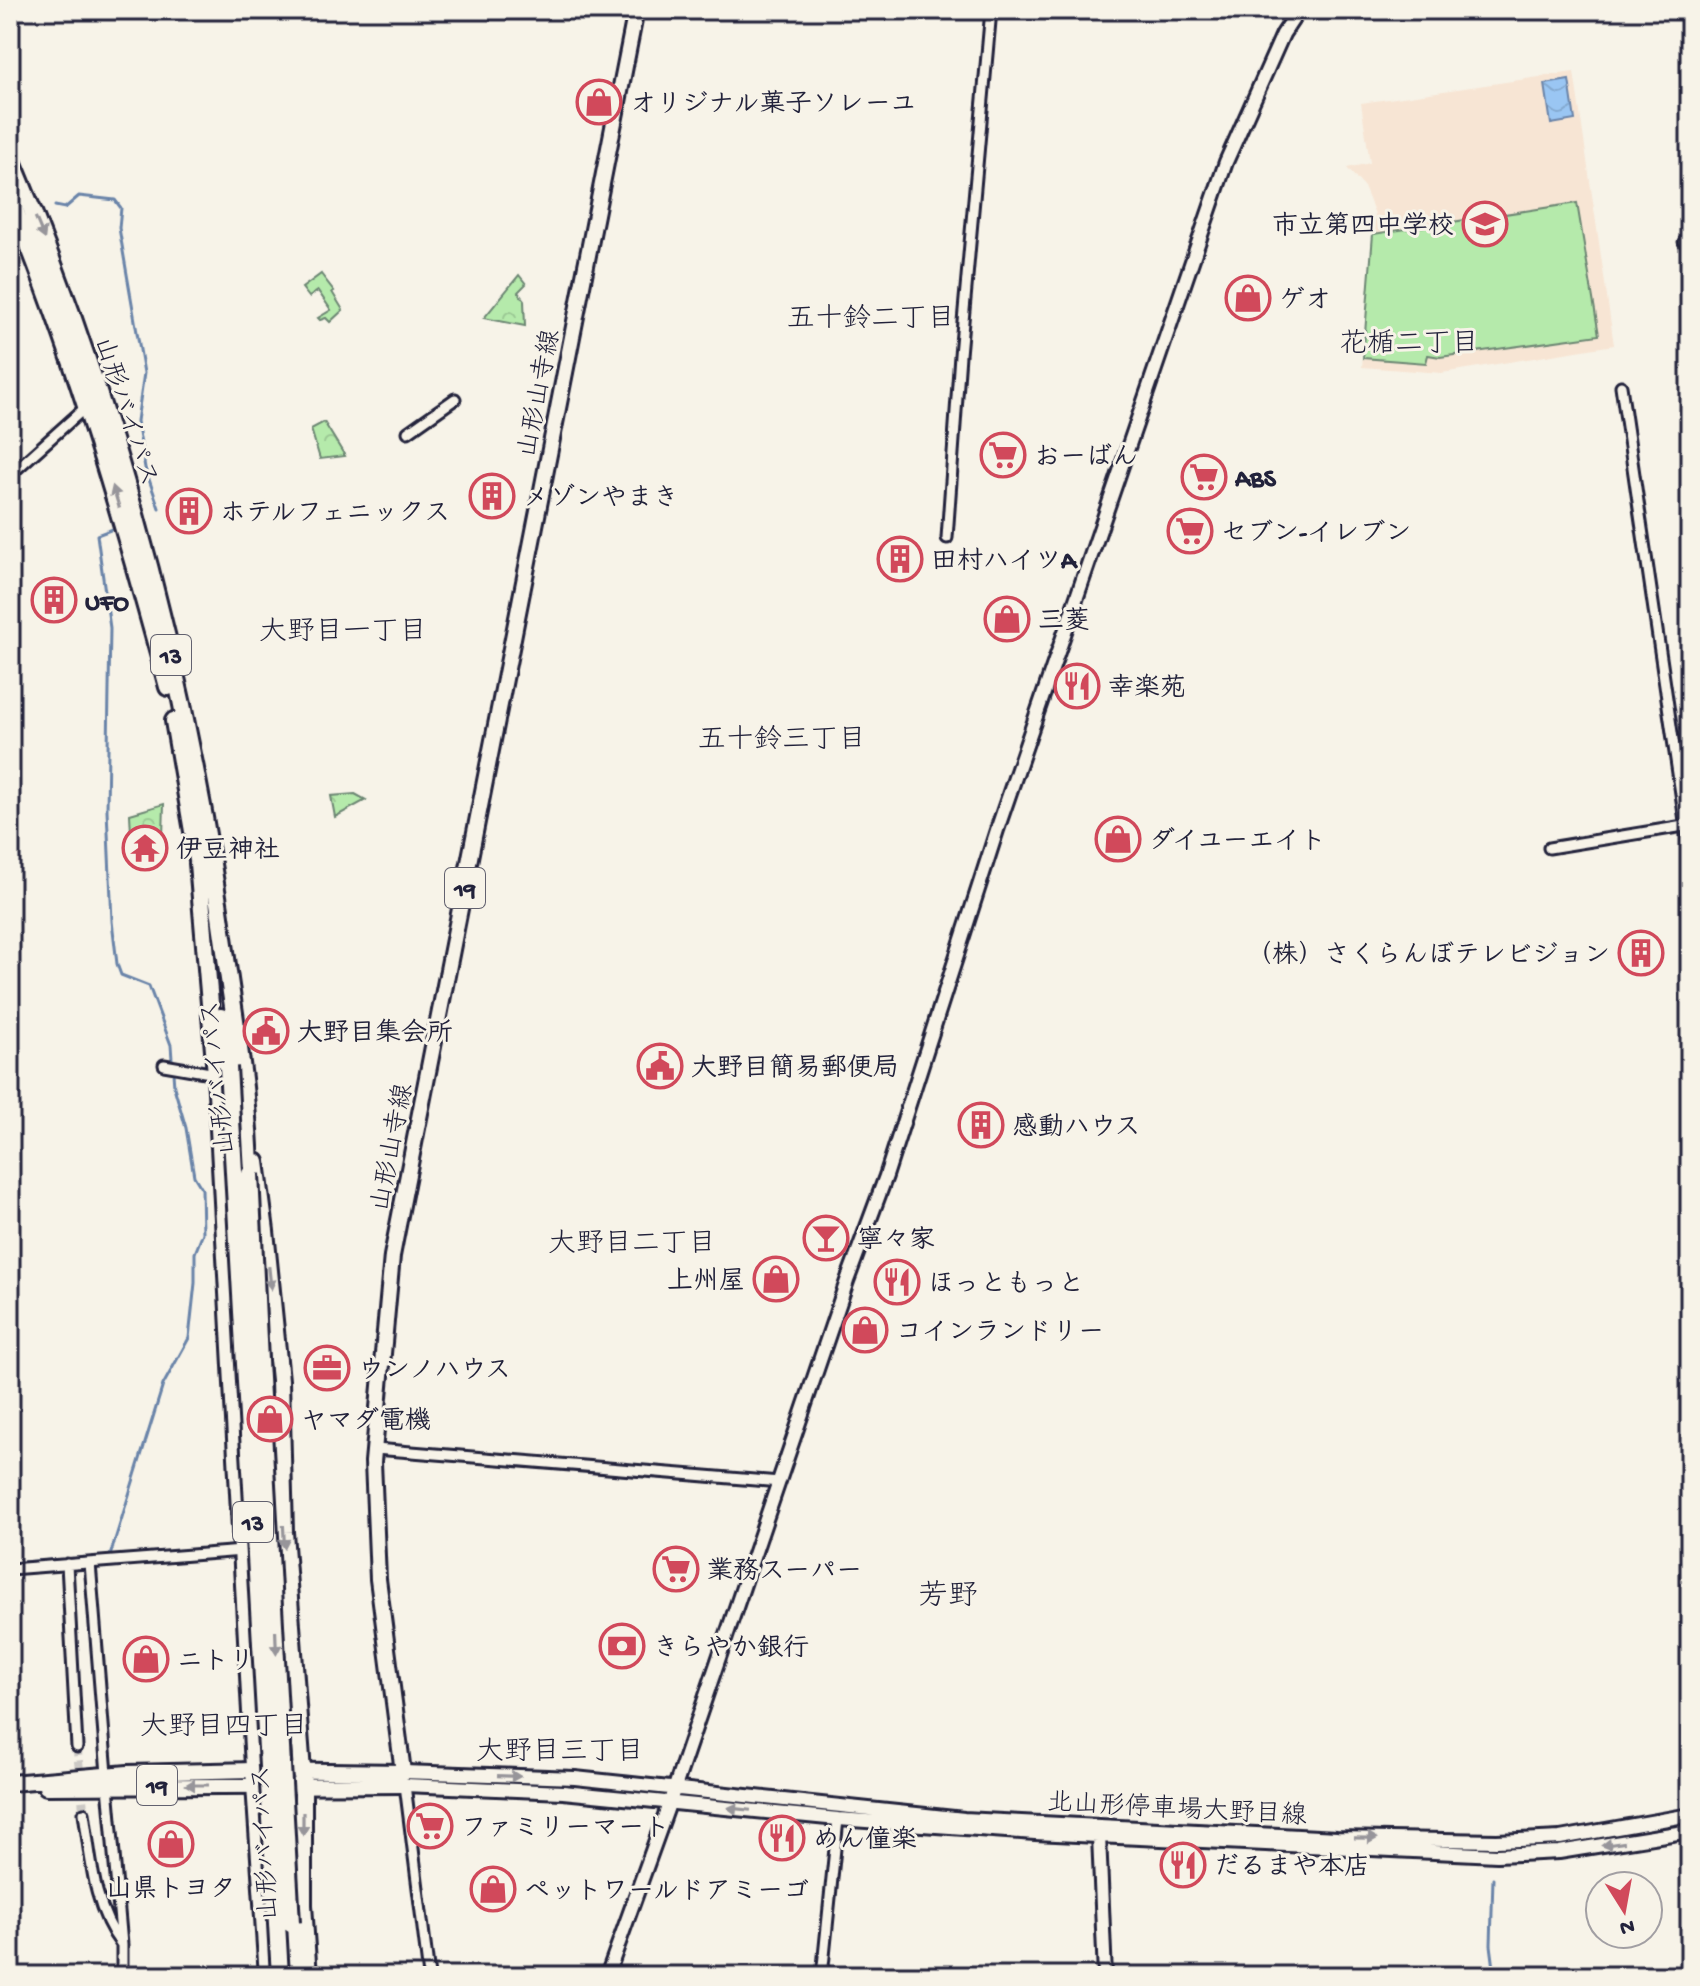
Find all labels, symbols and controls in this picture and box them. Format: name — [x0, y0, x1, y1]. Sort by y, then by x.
shop icon: オリジナル菓子ソレーユ — [575, 78, 623, 126]
place label: オリジナル菓子ソレーユ — [630, 89, 917, 122]
school or university icon: 市立第四中学校 — [1461, 200, 1509, 248]
place label: 市立第四中学校 — [1272, 211, 1454, 244]
one-way arrow — [34, 216, 47, 240]
shop icon: ゲオ — [1224, 274, 1272, 322]
place label: ゲオ — [1279, 286, 1331, 318]
district label: 五十鈴二丁目 — [787, 303, 955, 337]
street label: 山形山寺線 — [512, 327, 569, 461]
district label: 花楯二丁目 — [1339, 328, 1479, 362]
street label: 山形バイパス — [85, 333, 163, 491]
supermarket icon: おーばん — [979, 431, 1027, 479]
place label: おーばん — [1034, 443, 1138, 475]
supermarket icon: ABS — [1180, 453, 1228, 501]
place label: ABS — [1234, 466, 1277, 497]
building icon: メゾンやまき — [468, 472, 516, 520]
place label: メゾンやまき — [523, 483, 679, 516]
one-way arrow — [109, 485, 122, 509]
building icon: ホテルフェニックス — [165, 487, 213, 535]
place label: ホテルフェニックス — [220, 500, 450, 531]
supermarket icon: セブン-イレブン — [1166, 507, 1214, 555]
place label: セブン-イレブン — [1221, 519, 1411, 551]
building icon: 田村ハイツA — [876, 535, 924, 583]
place label: 田村ハイツA — [931, 547, 1078, 579]
building icon: UFO — [30, 576, 78, 624]
place label: UFO — [85, 589, 129, 620]
shop icon: 三菱 — [983, 595, 1031, 643]
place label: 三菱 — [1038, 606, 1090, 639]
district label: 大野目一丁目 — [259, 617, 427, 650]
road number: 13 — [151, 635, 191, 675]
restaurant icon: 幸楽苑 — [1053, 662, 1101, 710]
place label: 幸楽苑 — [1108, 673, 1186, 706]
district label: 五十鈴三丁目 — [698, 724, 866, 758]
shop icon: ダイユーエイト — [1094, 815, 1142, 863]
temple icon: 伊豆神社 — [121, 824, 169, 872]
place label: ダイユーエイト — [1149, 827, 1326, 859]
place label: 伊豆神社 — [176, 836, 280, 868]
road number: 19 — [445, 868, 485, 908]
building icon: （株）さくらんぼテレビジョン — [1617, 929, 1665, 977]
place label: （株）さくらんぼテレビジョン — [1246, 940, 1610, 973]
street label: 山形バイパス — [196, 999, 244, 1157]
public building icon: 大野目集会所 — [242, 1007, 290, 1055]
place label: 大野目集会所 — [297, 1018, 453, 1051]
public building icon: 大野目簡易郵便局 — [636, 1042, 684, 1090]
place label: 大野目簡易郵便局 — [691, 1053, 899, 1086]
street label: 山形山寺線 — [365, 1081, 422, 1215]
building icon: 感動ハウス — [957, 1101, 1005, 1149]
place label: 感動ハウス — [1012, 1112, 1140, 1145]
bar icon: 寧々家 — [802, 1214, 850, 1262]
place label: 寧々家 — [857, 1225, 935, 1258]
district label: 大野目二丁目 — [548, 1229, 716, 1262]
shop icon: 上州屋 — [752, 1255, 800, 1303]
restaurant icon: ほっともっと — [873, 1258, 921, 1306]
one-way arrow — [263, 1266, 276, 1291]
place label: 上州屋 — [667, 1267, 745, 1299]
place label: ほっともっと — [928, 1271, 1084, 1302]
shop icon: コインランドリー — [841, 1306, 889, 1354]
place label: コインランドリー — [896, 1319, 1104, 1350]
office icon: ウンノハウス — [303, 1344, 351, 1392]
place label: ウンノハウス — [358, 1357, 511, 1388]
shop icon: ヤマダ電機 — [246, 1395, 294, 1443]
place label: ヤマダ電機 — [301, 1406, 431, 1439]
road number: 13 — [233, 1502, 273, 1542]
one-way arrow — [278, 1525, 291, 1550]
supermarket icon: 業務スーパー — [652, 1545, 700, 1593]
place label: 業務スーパー — [707, 1556, 862, 1589]
district label: 芳野 — [918, 1580, 978, 1616]
bank icon: きらやか銀行 — [598, 1622, 646, 1670]
one-way arrow — [269, 1631, 282, 1656]
place label: きらやか銀行 — [653, 1634, 809, 1666]
shop icon: ニトリ — [122, 1635, 170, 1683]
place label: ニトリ — [177, 1648, 255, 1679]
district label: 大野目四丁目 — [140, 1712, 308, 1745]
district label: 大野目三丁目 — [476, 1737, 644, 1770]
street label: 山形バイパス — [247, 1764, 287, 1921]
road number: 19 — [137, 1765, 177, 1805]
one-way arrow — [497, 1769, 522, 1782]
one-way arrow — [184, 1779, 209, 1791]
street label: 北山形停車場大野目線 — [1046, 1787, 1308, 1834]
supermarket icon: ファミリーマート — [406, 1802, 454, 1850]
one-way arrow — [727, 1802, 752, 1815]
one-way arrow — [297, 1812, 309, 1837]
restaurant icon: めん僮楽 — [758, 1814, 806, 1862]
place label: ファミリーマート — [461, 1815, 670, 1846]
shop icon: 山県トヨタ — [147, 1820, 195, 1868]
place label: めん僮楽 — [813, 1825, 917, 1858]
one-way arrow — [1354, 1832, 1379, 1845]
one-way arrow — [1600, 1838, 1625, 1851]
restaurant icon: だるまや本店 — [1159, 1841, 1207, 1889]
place label: だるまや本店 — [1214, 1852, 1370, 1885]
shop icon: ペットワールドアミーゴ — [469, 1865, 517, 1913]
north arrow — [1584, 1870, 1664, 1950]
place label: 山県トヨタ — [106, 1875, 236, 1907]
place label: ペットワールドアミーゴ — [524, 1878, 809, 1909]
text: N — [1618, 1912, 1637, 1940]

